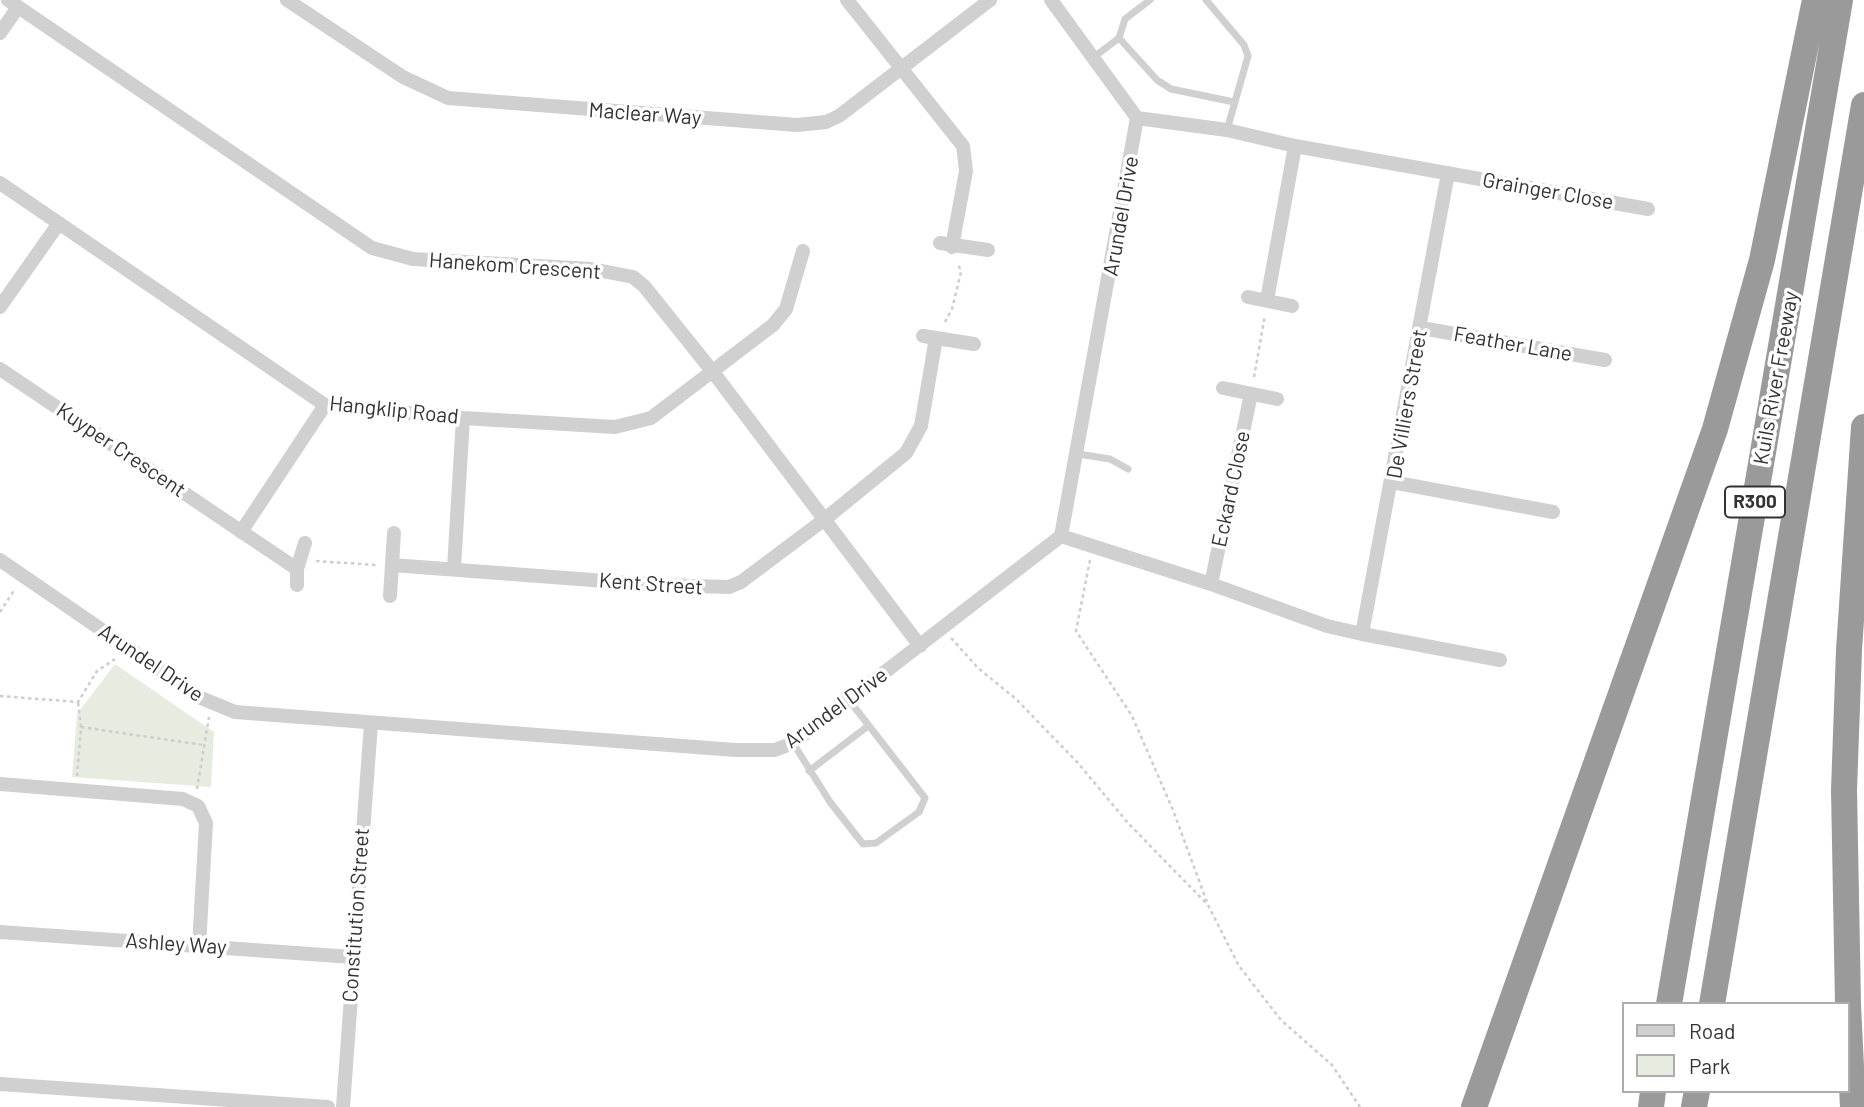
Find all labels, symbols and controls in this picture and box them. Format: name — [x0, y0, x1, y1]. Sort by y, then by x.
street label: Maclear Way — [588, 97, 702, 131]
street label: Arundel Drive — [1098, 154, 1144, 278]
street label: Grainger Close — [1481, 167, 1615, 215]
street label: Hanekom Crescent — [428, 247, 602, 285]
street label: Kuils River Freeway — [1748, 289, 1804, 467]
street label: Feather Lane — [1452, 321, 1574, 367]
street label: De Villiers Street — [1381, 327, 1433, 481]
street label: Hangklip Road — [328, 391, 460, 429]
street label: Kuyper Crescent — [52, 397, 190, 503]
street label: Eckard Close — [1206, 429, 1256, 549]
road number: R300 — [1725, 486, 1785, 517]
street label: Kent Street — [598, 568, 704, 600]
street label: Arundel Drive — [94, 619, 208, 707]
street label: Arundel Drive — [780, 662, 892, 754]
street label: Constitution Street — [337, 827, 375, 1003]
street label: Ashley Way — [124, 928, 228, 960]
legend — [1622, 1002, 1850, 1093]
text: Road — [1689, 1018, 1735, 1043]
text: Park — [1689, 1053, 1730, 1078]

